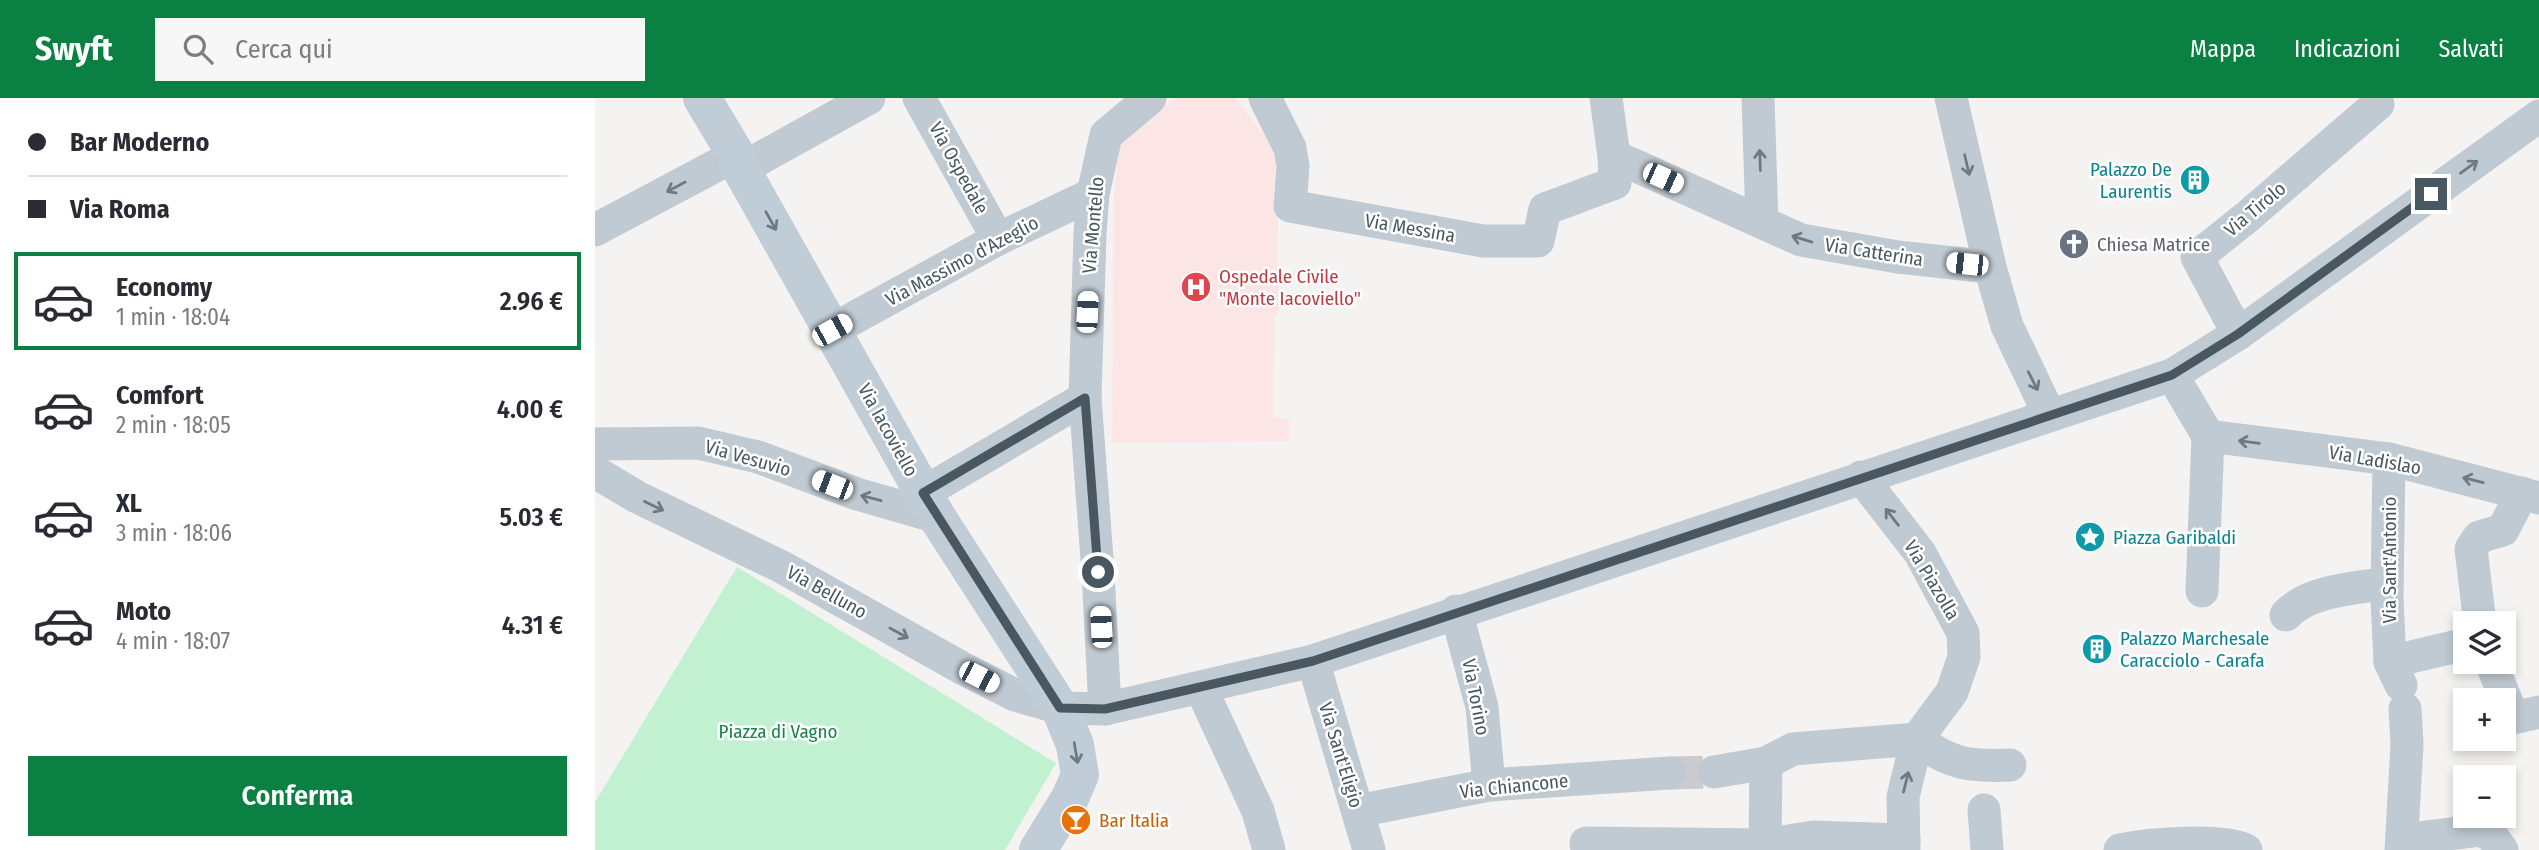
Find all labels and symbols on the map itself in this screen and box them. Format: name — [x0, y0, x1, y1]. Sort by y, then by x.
street label: Via Ospedale — [924, 118, 994, 218]
one-way arrow — [1753, 149, 1767, 172]
one-way arrow — [1961, 153, 1974, 175]
place label: Palazzo De Laurentis — [2090, 158, 2172, 203]
car — [1640, 160, 1687, 196]
one-way arrow — [2459, 160, 2477, 175]
building icon: Palazzo De Laurentis — [2178, 163, 2212, 197]
street label: Via Montello — [1077, 176, 1109, 274]
street label: Via Tirolo — [2220, 177, 2290, 241]
route end — [2415, 178, 2447, 210]
one-way arrow — [666, 181, 687, 194]
street label: Via Messina — [1363, 209, 1457, 247]
one-way arrow — [764, 211, 778, 231]
street label: Via Massimo d'Azeglio — [882, 211, 1042, 311]
church icon: Chiesa Matrice — [2057, 227, 2091, 261]
one-way arrow — [1791, 231, 1813, 244]
street label: Via Catterina — [1823, 233, 1925, 271]
place label: Chiesa Matrice — [2097, 233, 2210, 256]
car — [1946, 251, 1989, 277]
place label: Ospedale Civile "Monte Iacoviello" — [1219, 265, 1361, 310]
hospital icon: Ospedale Civile "Monte Iacoviello" — [1179, 270, 1213, 304]
car — [1076, 290, 1099, 334]
car — [809, 311, 856, 349]
one-way arrow — [2026, 370, 2040, 391]
street label: Via Iacoviello — [853, 379, 923, 481]
street label: Via Vesuvio — [702, 435, 794, 481]
one-way arrow — [2238, 435, 2261, 448]
street label: Via Ladislao — [2327, 441, 2423, 479]
car — [809, 468, 856, 502]
one-way arrow — [2462, 473, 2485, 486]
one-way arrow — [860, 491, 882, 504]
street label: Via Sant'Antonio — [2378, 497, 2401, 623]
one-way arrow — [643, 499, 664, 513]
one-way arrow — [1884, 508, 1899, 527]
place icon: Piazza Garibaldi — [2073, 520, 2107, 554]
place label: Piazza Garibaldi — [2113, 526, 2236, 549]
street label: Via Piazolla — [1899, 536, 1965, 624]
route start — [1082, 556, 1114, 588]
street label: Via Belluno — [783, 561, 871, 623]
car — [1090, 605, 1113, 649]
one-way arrow — [889, 626, 909, 640]
place label: Palazzo Marchesale Caracciolo - Carafa — [2120, 627, 2270, 672]
building icon: Palazzo Marchesale Caracciolo - Carafa — [2080, 632, 2114, 666]
street label: Via Torino — [1457, 657, 1495, 737]
car — [956, 658, 1003, 696]
street label: Via Sant'Eligio — [1314, 699, 1368, 811]
park label: Piazza di Vagno — [719, 720, 838, 743]
one-way arrow — [1070, 741, 1083, 763]
street label: Via Chiancone — [1459, 769, 1569, 803]
one-way arrow — [1900, 771, 1914, 794]
bar icon: Bar Italia — [1059, 803, 1093, 837]
place label: Bar Italia — [1099, 809, 1169, 832]

